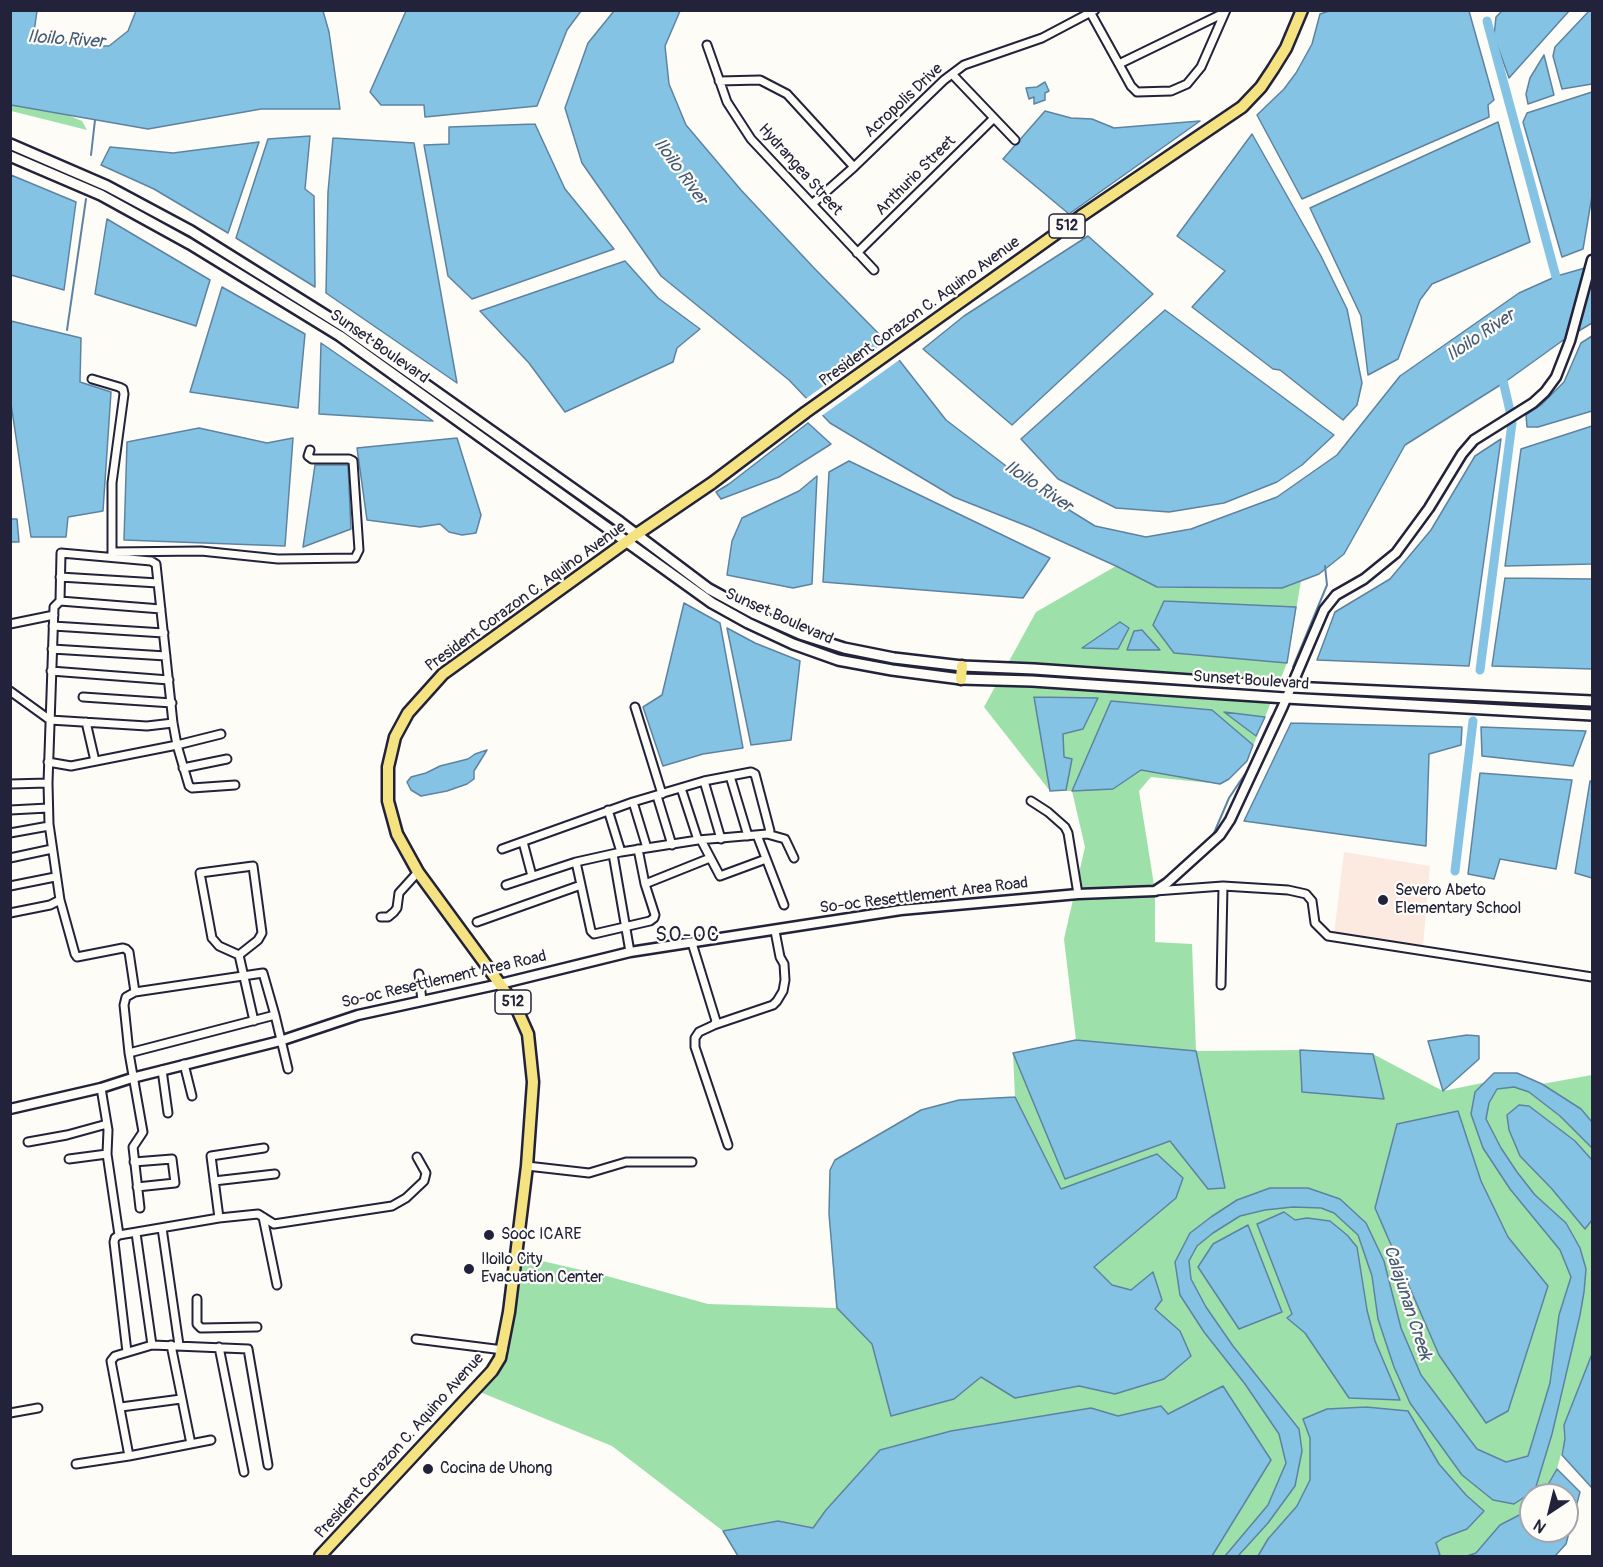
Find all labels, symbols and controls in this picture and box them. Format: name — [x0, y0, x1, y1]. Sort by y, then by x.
water label: Iloilo River — [27, 27, 105, 53]
street label: Acropolis Drive — [861, 60, 947, 142]
street label: Hydrangea Street — [754, 120, 846, 220]
street label: Anthurio Street — [872, 132, 960, 220]
water label: Iloilo River — [648, 134, 712, 210]
road number: 512 — [1049, 214, 1085, 238]
street label: President Corazon C. Aquino Avenue — [816, 233, 1024, 391]
water label: Iloilo River — [1443, 305, 1519, 367]
street label: Sunset Boulevard — [326, 306, 432, 388]
water label: Iloilo River — [1000, 456, 1076, 518]
street label: President Corazon C. Aquino Avenue — [422, 518, 630, 676]
street label: Sunset Boulevard — [722, 585, 836, 649]
street label: Sunset Boulevard — [1192, 667, 1310, 695]
street label: So-oc Resettlement Area Road — [819, 874, 1029, 918]
place label: Severo Abeto Elementary School — [1395, 881, 1521, 919]
marker: Severo Abeto Elementary School — [1376, 893, 1390, 907]
district label: SO-OC — [655, 924, 721, 948]
street label: So-oc Resettlement Area Road — [340, 947, 548, 1013]
road number: 512 — [495, 990, 531, 1014]
place label: Sooc ICARE — [501, 1225, 581, 1245]
marker: Sooc ICARE — [482, 1228, 496, 1242]
water label: Calajunan Creek — [1378, 1243, 1436, 1363]
place label: Iloilo City Evacuation Center — [481, 1250, 604, 1288]
marker: Iloilo City Evacuation Center — [462, 1262, 476, 1276]
street label: President Corazon C. Aquino Avenue — [312, 1349, 488, 1543]
place label: Cocina de Uhong — [440, 1459, 552, 1479]
marker: Cocina de Uhong — [421, 1462, 435, 1476]
north arrow — [1519, 1483, 1579, 1543]
text: N — [1530, 1515, 1550, 1537]

